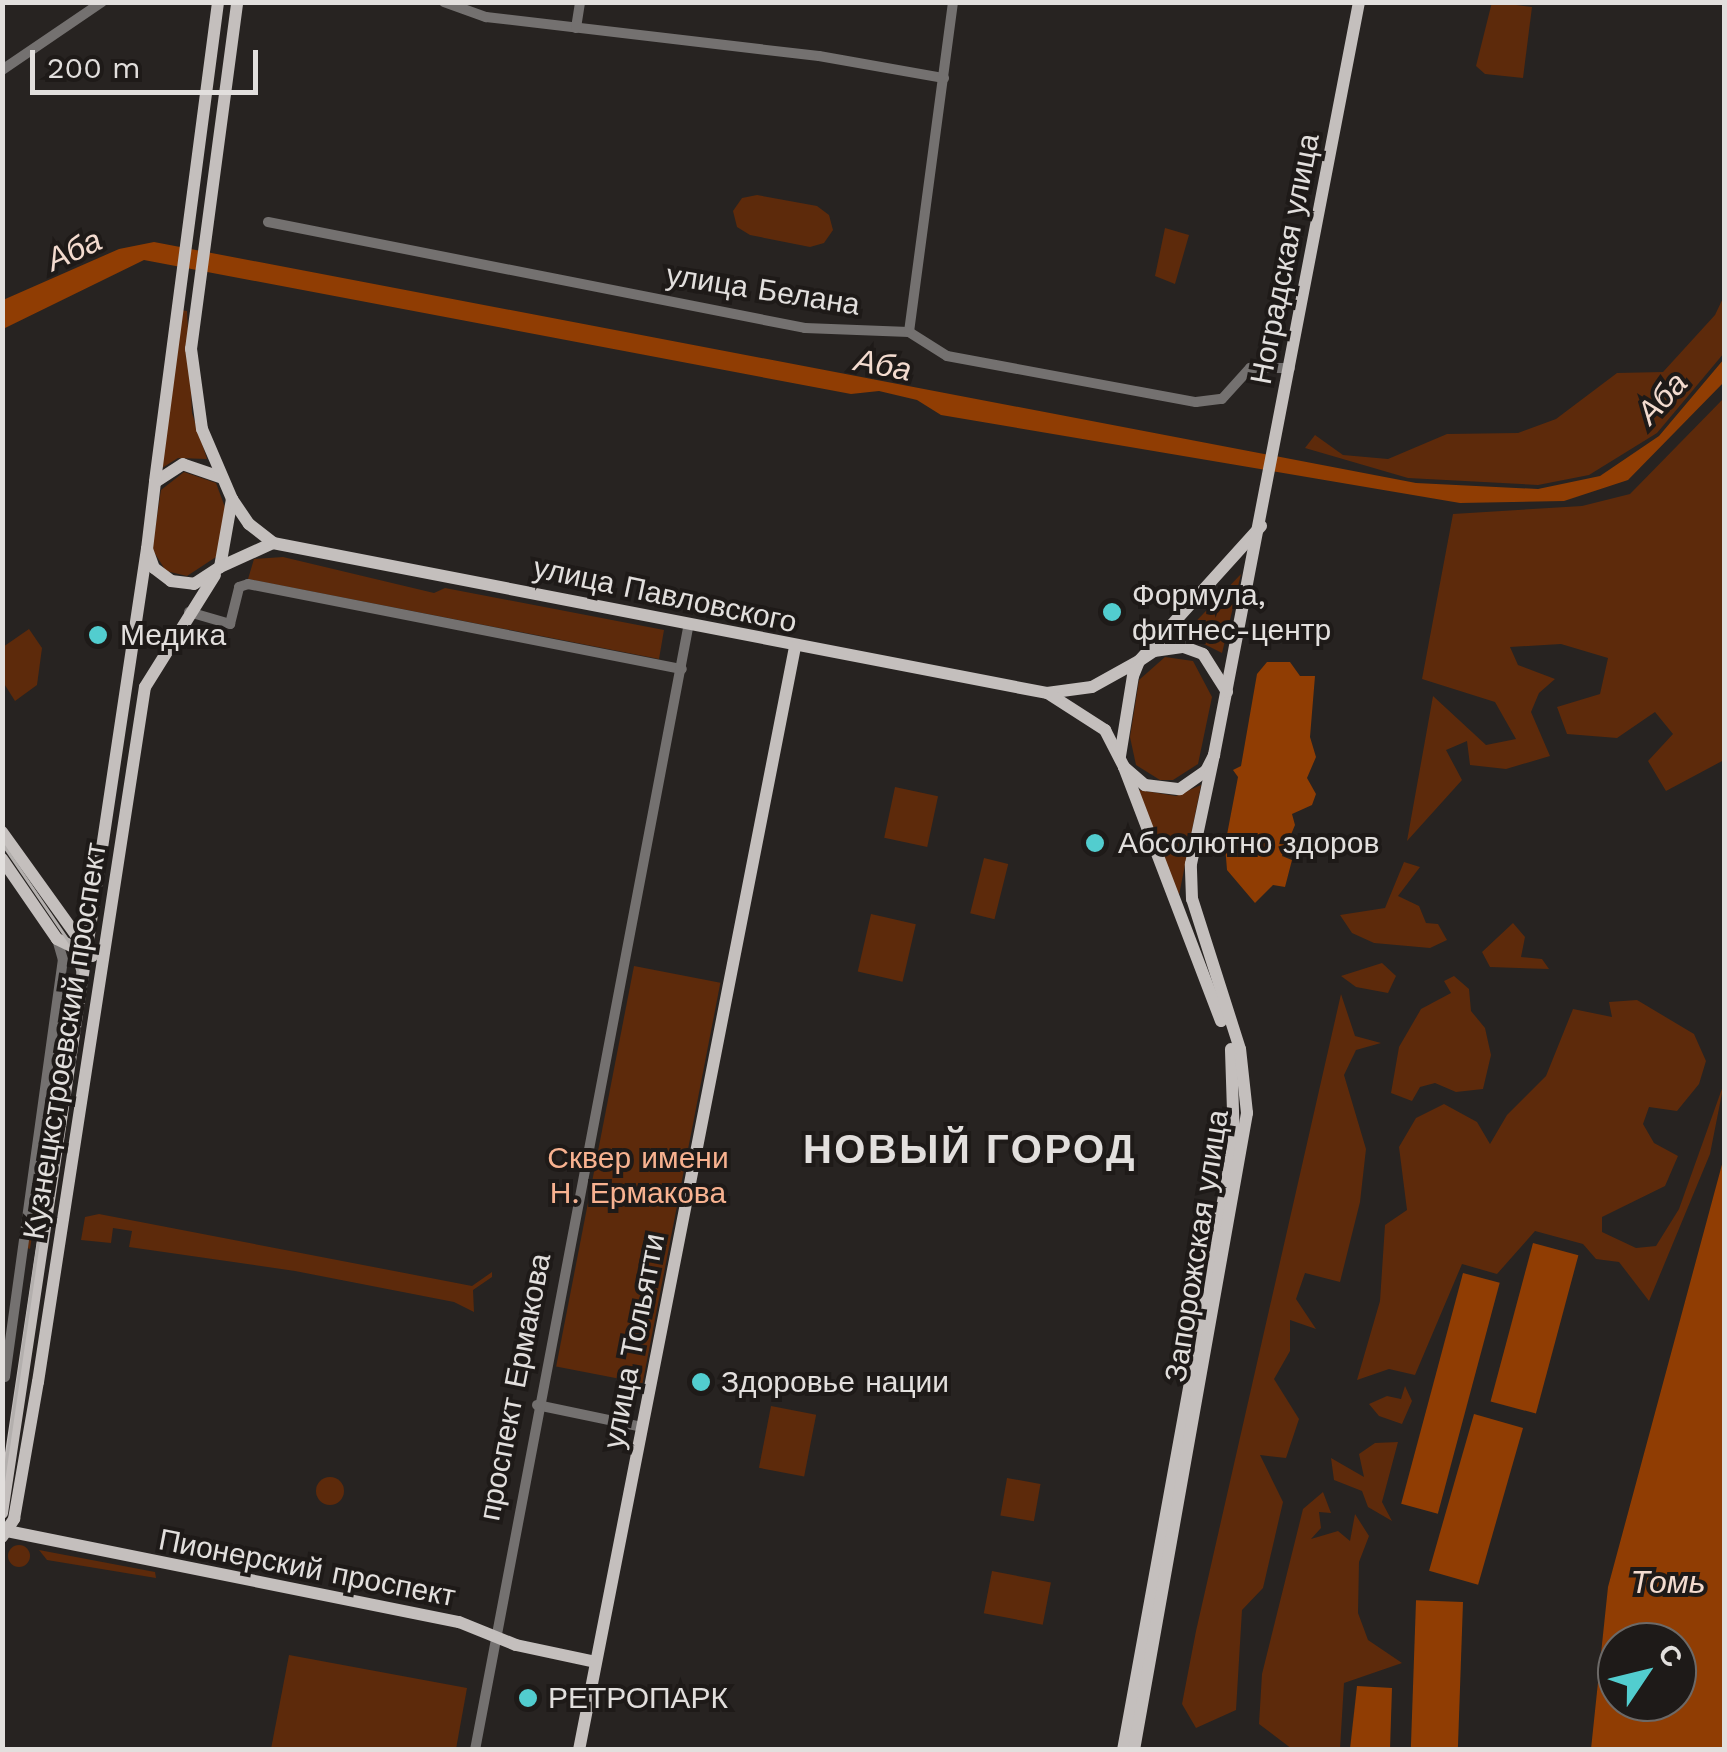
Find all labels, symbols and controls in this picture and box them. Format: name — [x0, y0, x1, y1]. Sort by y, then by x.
scale bar — [35, 30, 262, 92]
text: 200 m — [47, 50, 141, 85]
street label: Ноградская улица — [1243, 131, 1327, 387]
water label: Аба — [40, 221, 108, 279]
street label: улица Белана — [664, 257, 862, 323]
water label: Аба — [851, 341, 915, 389]
water label: Аба — [1629, 364, 1695, 432]
street label: улица Павловского — [530, 549, 800, 641]
place label: Формула, фитнес-центр — [1132, 577, 1331, 648]
marker: Формула, фитнес-центр — [1101, 601, 1123, 623]
place label: Медика — [120, 617, 226, 653]
marker: Медика — [85, 622, 111, 648]
place label: Абсолютно здоров — [1118, 825, 1379, 861]
marker: Абсолютно здоров — [1082, 830, 1108, 856]
street label: Кузнецкстроевский проспект — [16, 840, 114, 1242]
street label: Запорожская улица — [1158, 1107, 1236, 1385]
district label: НОВЫЙ ГОРОД — [803, 1126, 1137, 1174]
park label: Сквер имени Н. Ермакова — [547, 1140, 729, 1210]
street label: улица Тольятти — [596, 1230, 672, 1452]
street label: проспект Ермакова — [471, 1250, 559, 1524]
place label: Здоровье нации — [721, 1364, 949, 1400]
marker: Здоровье нации — [690, 1371, 712, 1393]
street label: Пионерский проспект — [156, 1522, 458, 1614]
water label: Томь — [1630, 1563, 1706, 1601]
north arrow — [1597, 1622, 1697, 1722]
text: С — [1651, 1638, 1690, 1673]
place label: РЕТРОПАРК — [548, 1680, 728, 1716]
marker: РЕТРОПАРК — [517, 1687, 539, 1709]

